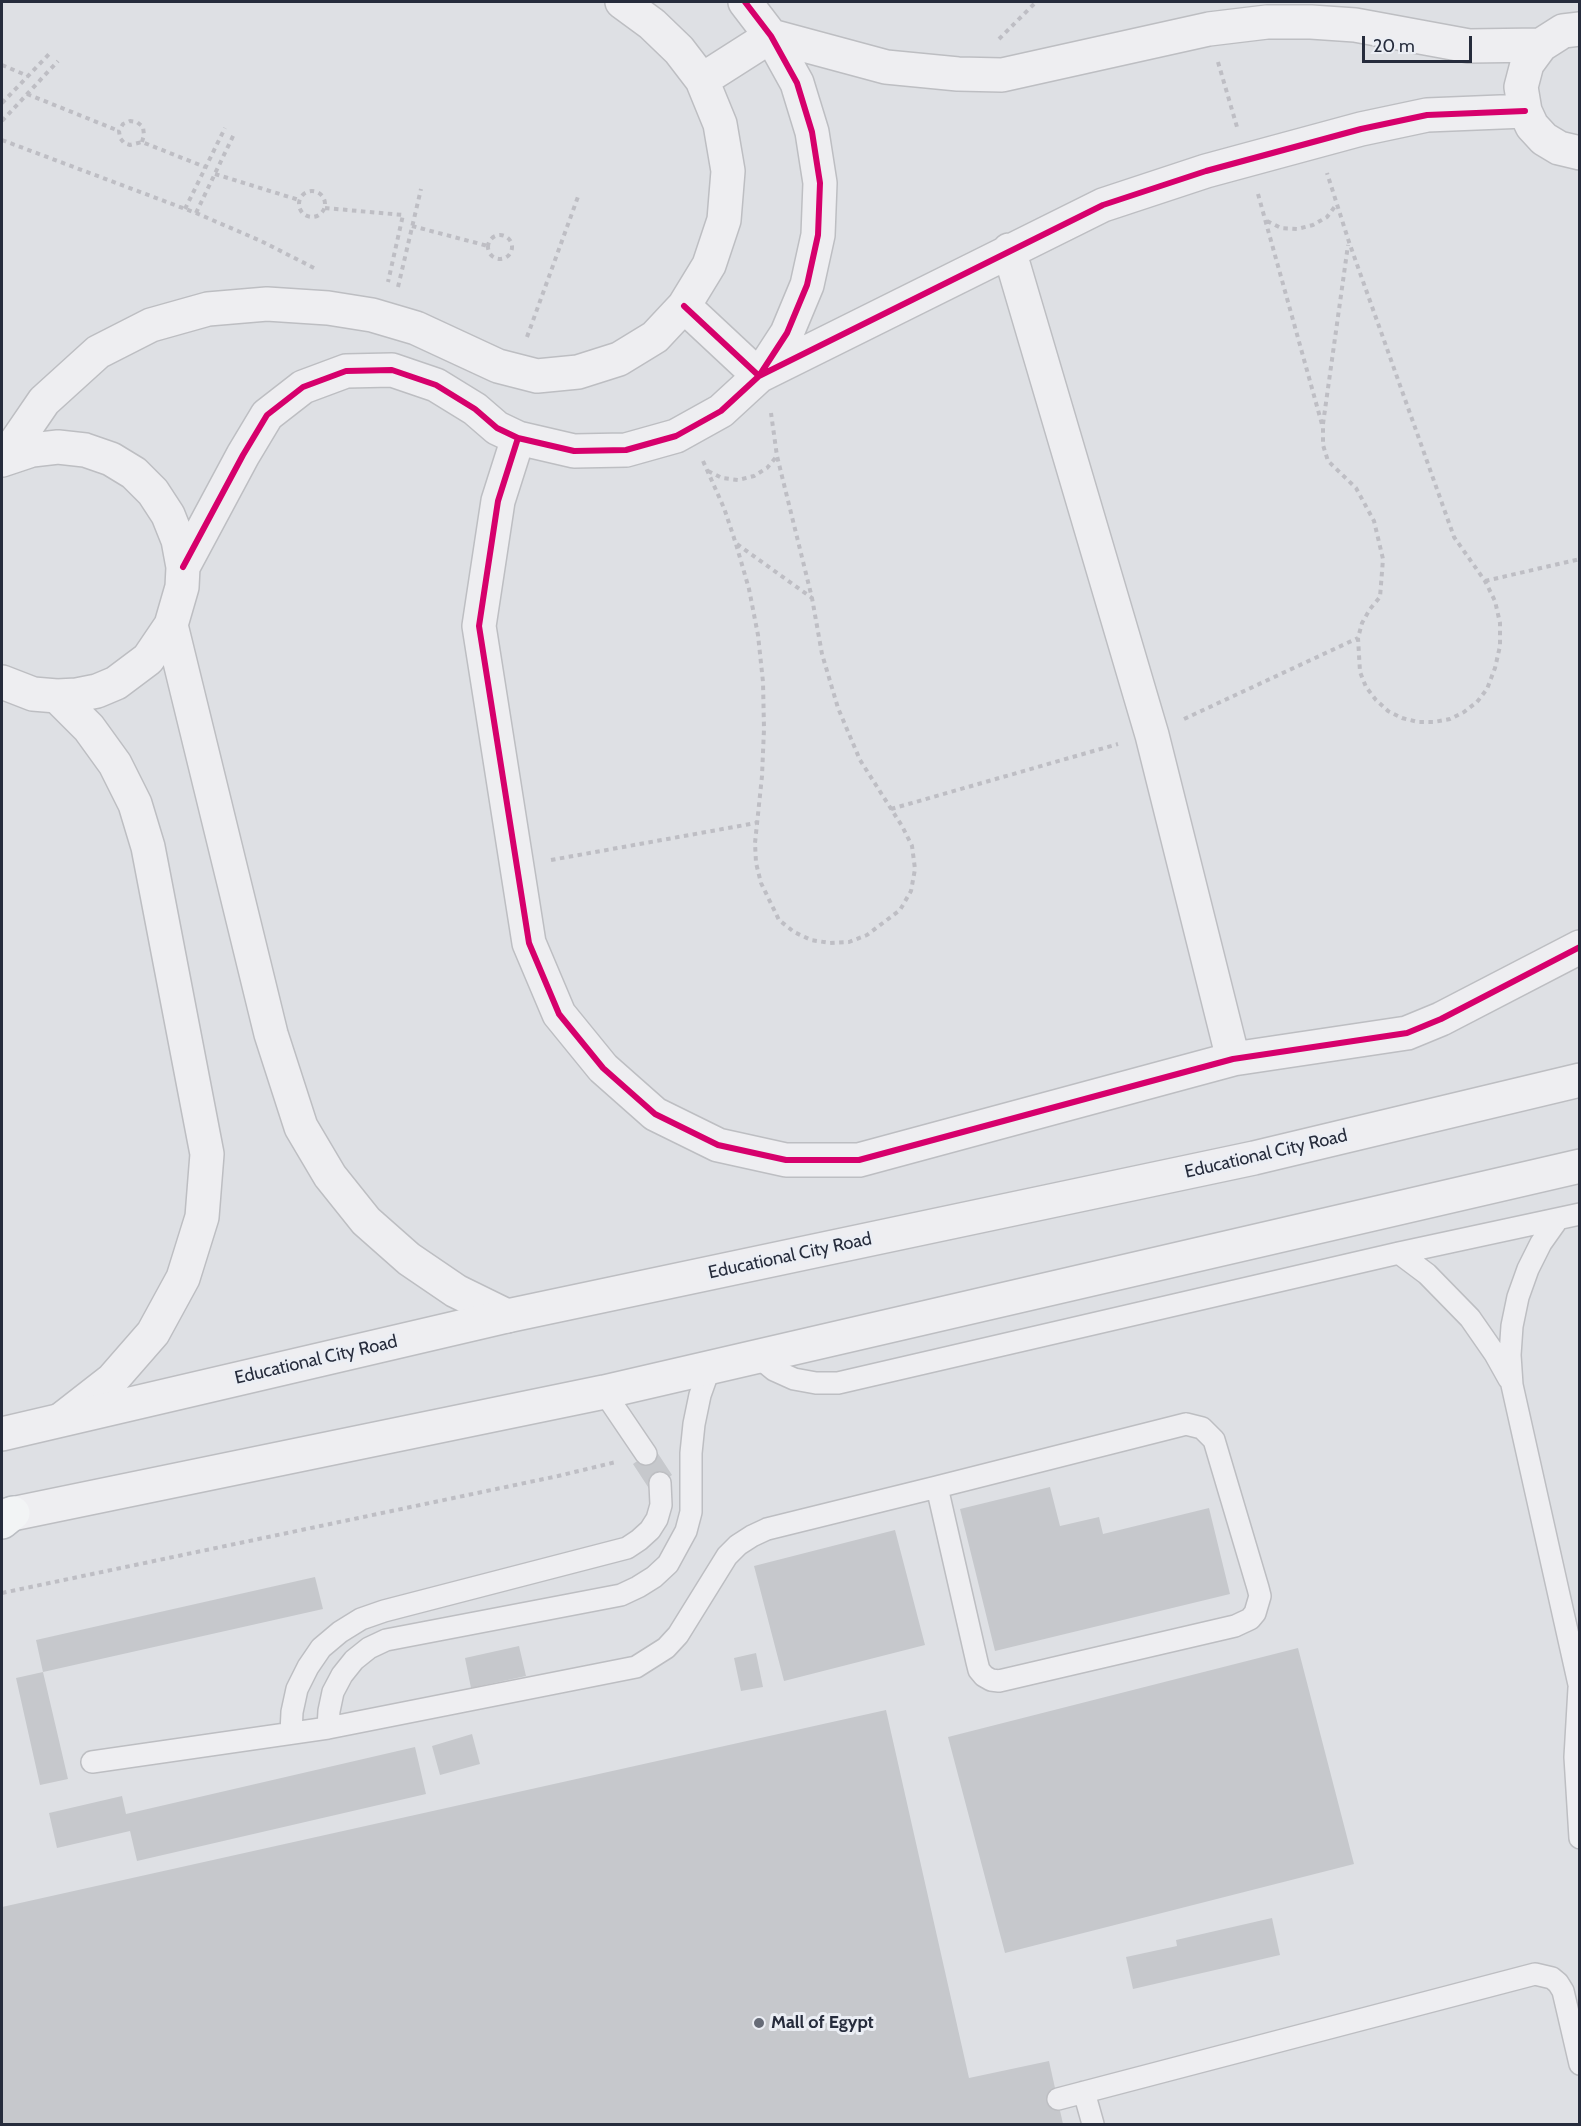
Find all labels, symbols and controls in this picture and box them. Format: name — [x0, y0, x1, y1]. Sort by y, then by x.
scale bar — [1365, 24, 1474, 62]
text: 20 m — [1373, 35, 1415, 57]
street label: Educational City Road — [1183, 1125, 1349, 1183]
street label: Educational City Road — [706, 1228, 874, 1284]
street label: Educational City Road — [233, 1331, 399, 1389]
place label: Mall of Egypt — [771, 2012, 874, 2034]
marker: Mall of Egypt — [752, 2016, 766, 2030]

